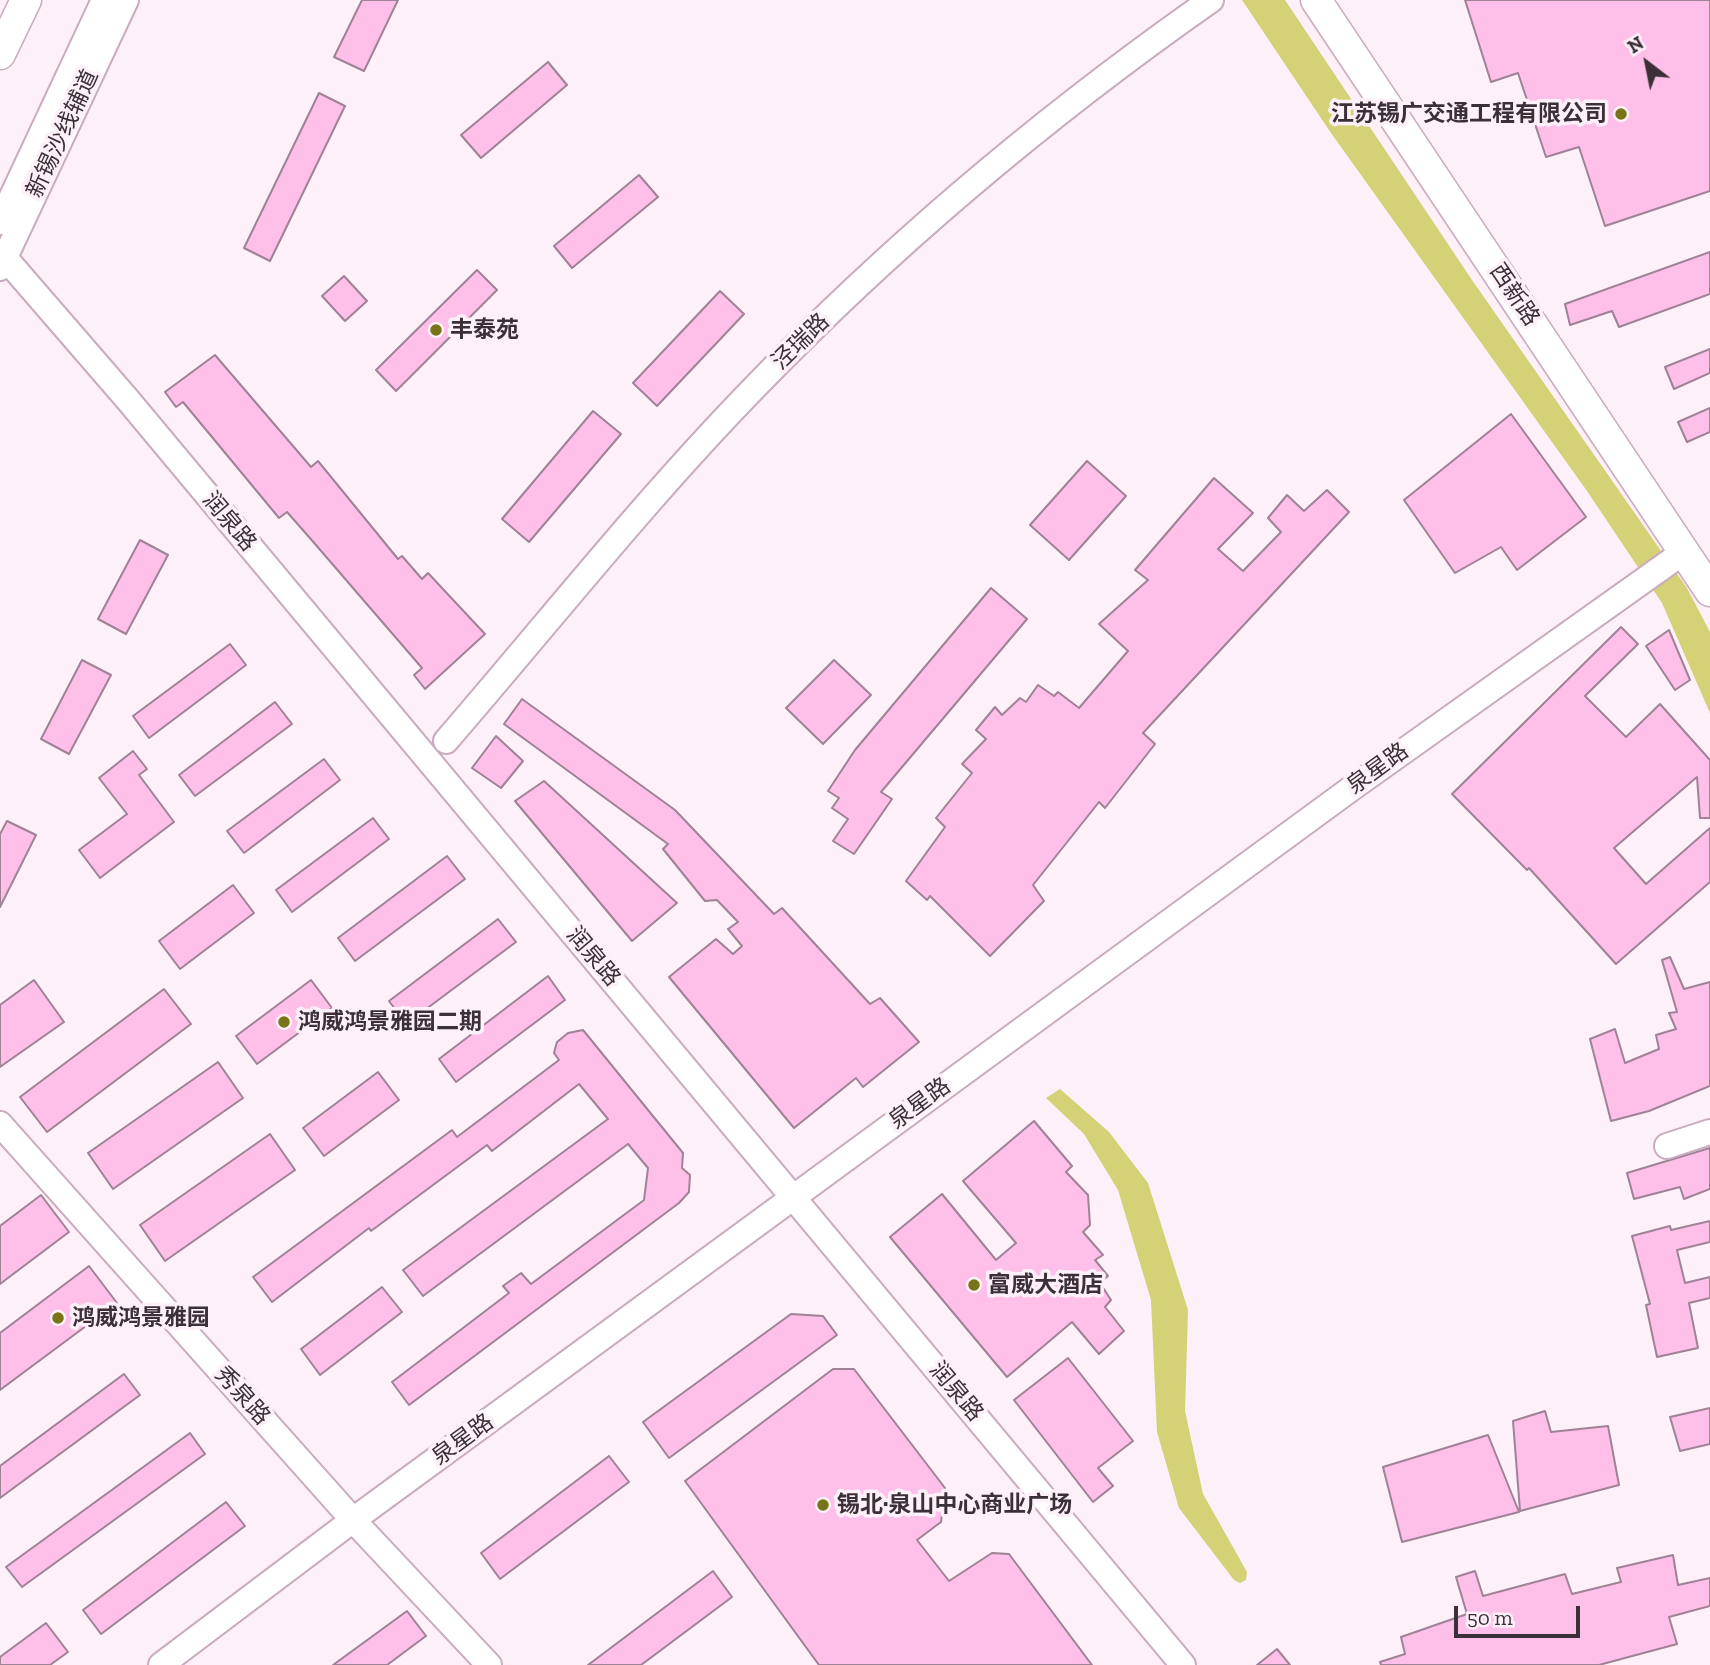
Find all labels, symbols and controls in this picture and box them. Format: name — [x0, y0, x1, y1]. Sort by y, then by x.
north arrow — [1612, 28, 1682, 98]
text: N — [1623, 31, 1648, 58]
street label: 新锡沙线辅道 — [21, 66, 105, 202]
place label: 江苏锡广交通工程有限公司 — [1331, 100, 1607, 128]
marker: 江苏锡广交通工程有限公司 — [1613, 106, 1629, 122]
street label: 西新路 — [1483, 259, 1545, 331]
street label: 泾瑞路 — [767, 308, 835, 376]
place label: 丰泰苑 — [450, 316, 519, 344]
marker: 丰泰苑 — [428, 322, 444, 338]
street label: 润泉路 — [196, 487, 262, 557]
street label: 泉星路 — [1342, 738, 1414, 800]
street label: 润泉路 — [560, 922, 626, 992]
place label: 鸿威鸿景雅园二期 — [298, 1008, 482, 1036]
marker: 鸿威鸿景雅园二期 — [276, 1014, 292, 1030]
street label: 泉星路 — [884, 1073, 956, 1135]
place label: 富威大酒店 — [988, 1271, 1103, 1299]
marker: 富威大酒店 — [966, 1277, 982, 1293]
place label: 鸿威鸿景雅园 — [72, 1304, 210, 1332]
marker: 鸿威鸿景雅园 — [50, 1310, 66, 1326]
street label: 润泉路 — [923, 1357, 989, 1427]
street label: 秀泉路 — [209, 1361, 275, 1431]
street label: 泉星路 — [427, 1409, 499, 1471]
place label: 锡北·泉山中心商业广场 — [837, 1491, 1072, 1519]
marker: 锡北·泉山中心商业广场 — [815, 1497, 831, 1513]
scale bar — [1458, 1592, 1584, 1636]
text: 50 m — [1467, 1605, 1513, 1630]

